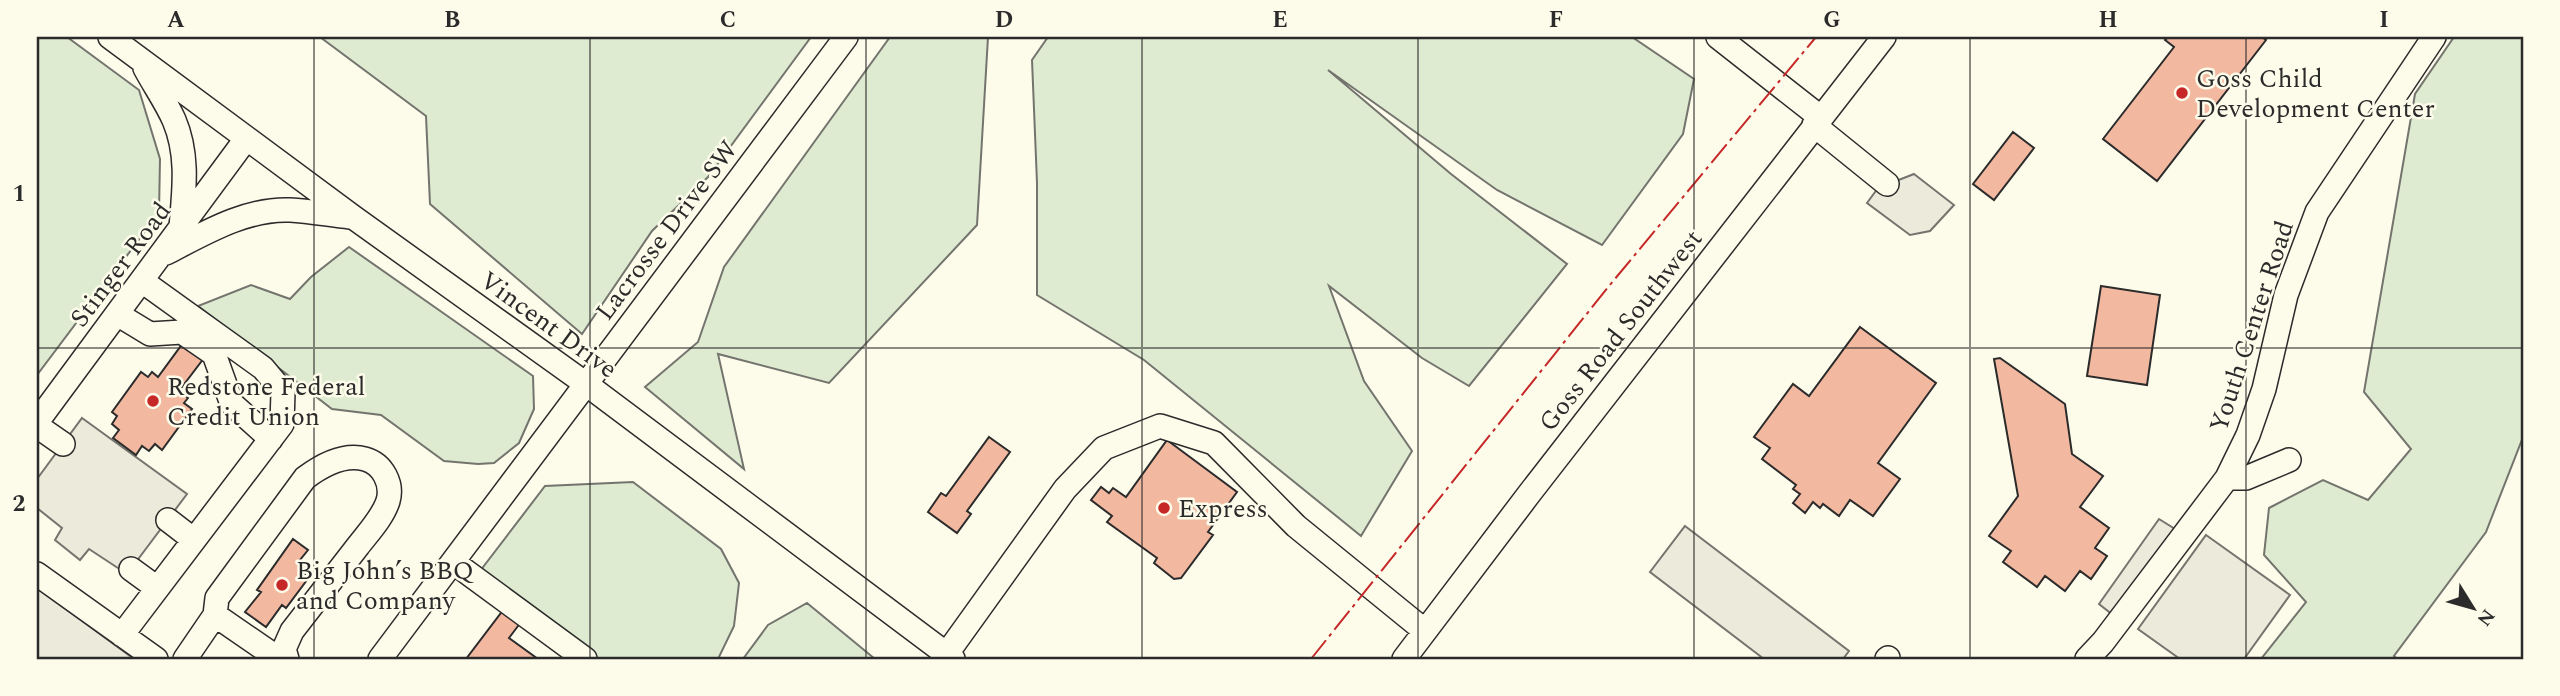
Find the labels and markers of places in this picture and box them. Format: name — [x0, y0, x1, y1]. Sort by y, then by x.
place label: Goss Child Development Center — [2196, 59, 2435, 129]
marker: Goss Child Development Center — [2174, 85, 2190, 101]
place label: Redstone Federal Credit Union — [167, 367, 365, 437]
marker: Redstone Federal Credit Union — [145, 393, 161, 409]
place label: Express — [1178, 489, 1268, 529]
marker: Express — [1156, 500, 1172, 516]
place label: Big John’s BBQ and Company — [296, 551, 474, 621]
marker: Big John’s BBQ and Company — [274, 577, 290, 593]

